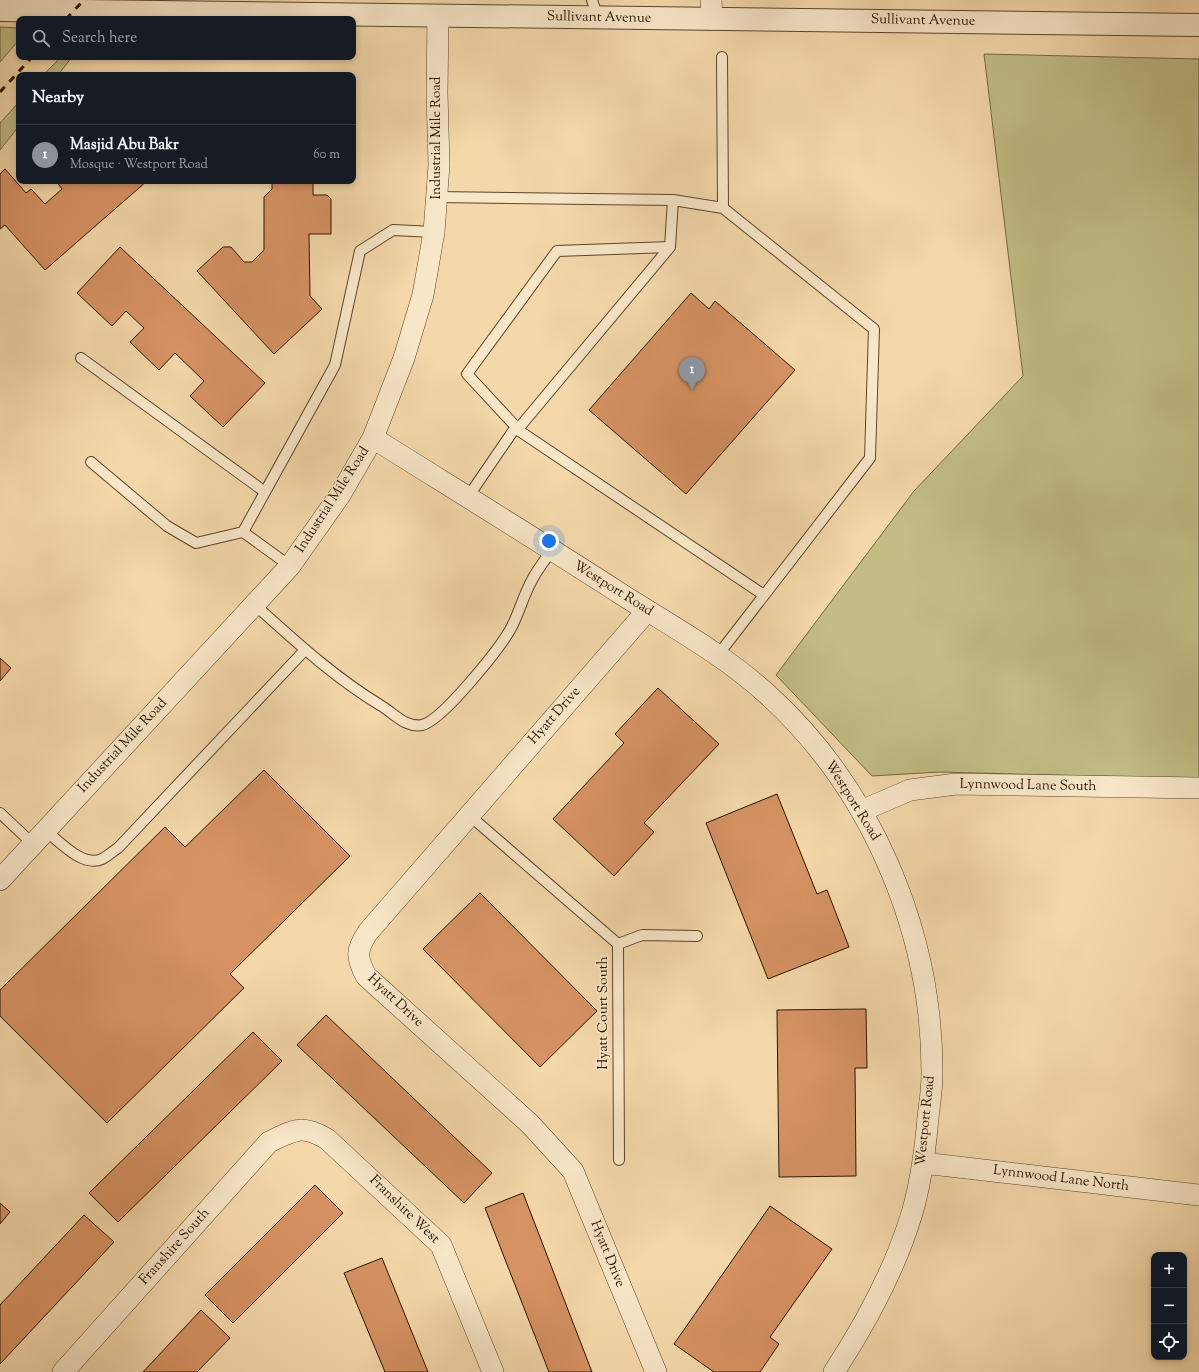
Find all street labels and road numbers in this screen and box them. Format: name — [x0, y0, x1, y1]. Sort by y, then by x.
street label: Sullivant Avenue — [547, 7, 651, 29]
street label: Sullivant Avenue — [871, 10, 975, 32]
street label: Industrial Mile Road — [427, 76, 447, 200]
street label: Industrial Mile Road — [291, 443, 375, 557]
street label: Westport Road — [569, 556, 657, 622]
street label: Hyatt Drive — [524, 683, 586, 749]
street label: Industrial Mile Road — [74, 694, 172, 798]
street label: Westport Road — [819, 757, 885, 845]
street label: Lynnwood Lane South — [959, 775, 1097, 797]
street label: Hyatt Court South — [594, 956, 614, 1070]
street label: Hyatt Drive — [362, 970, 428, 1032]
street label: Westport Road — [911, 1075, 941, 1167]
street label: Lynnwood Lane North — [992, 1161, 1130, 1197]
street label: Franshire West — [364, 1171, 444, 1249]
street label: Franshire South — [135, 1204, 215, 1290]
street label: Hyatt Drive — [585, 1218, 629, 1290]

